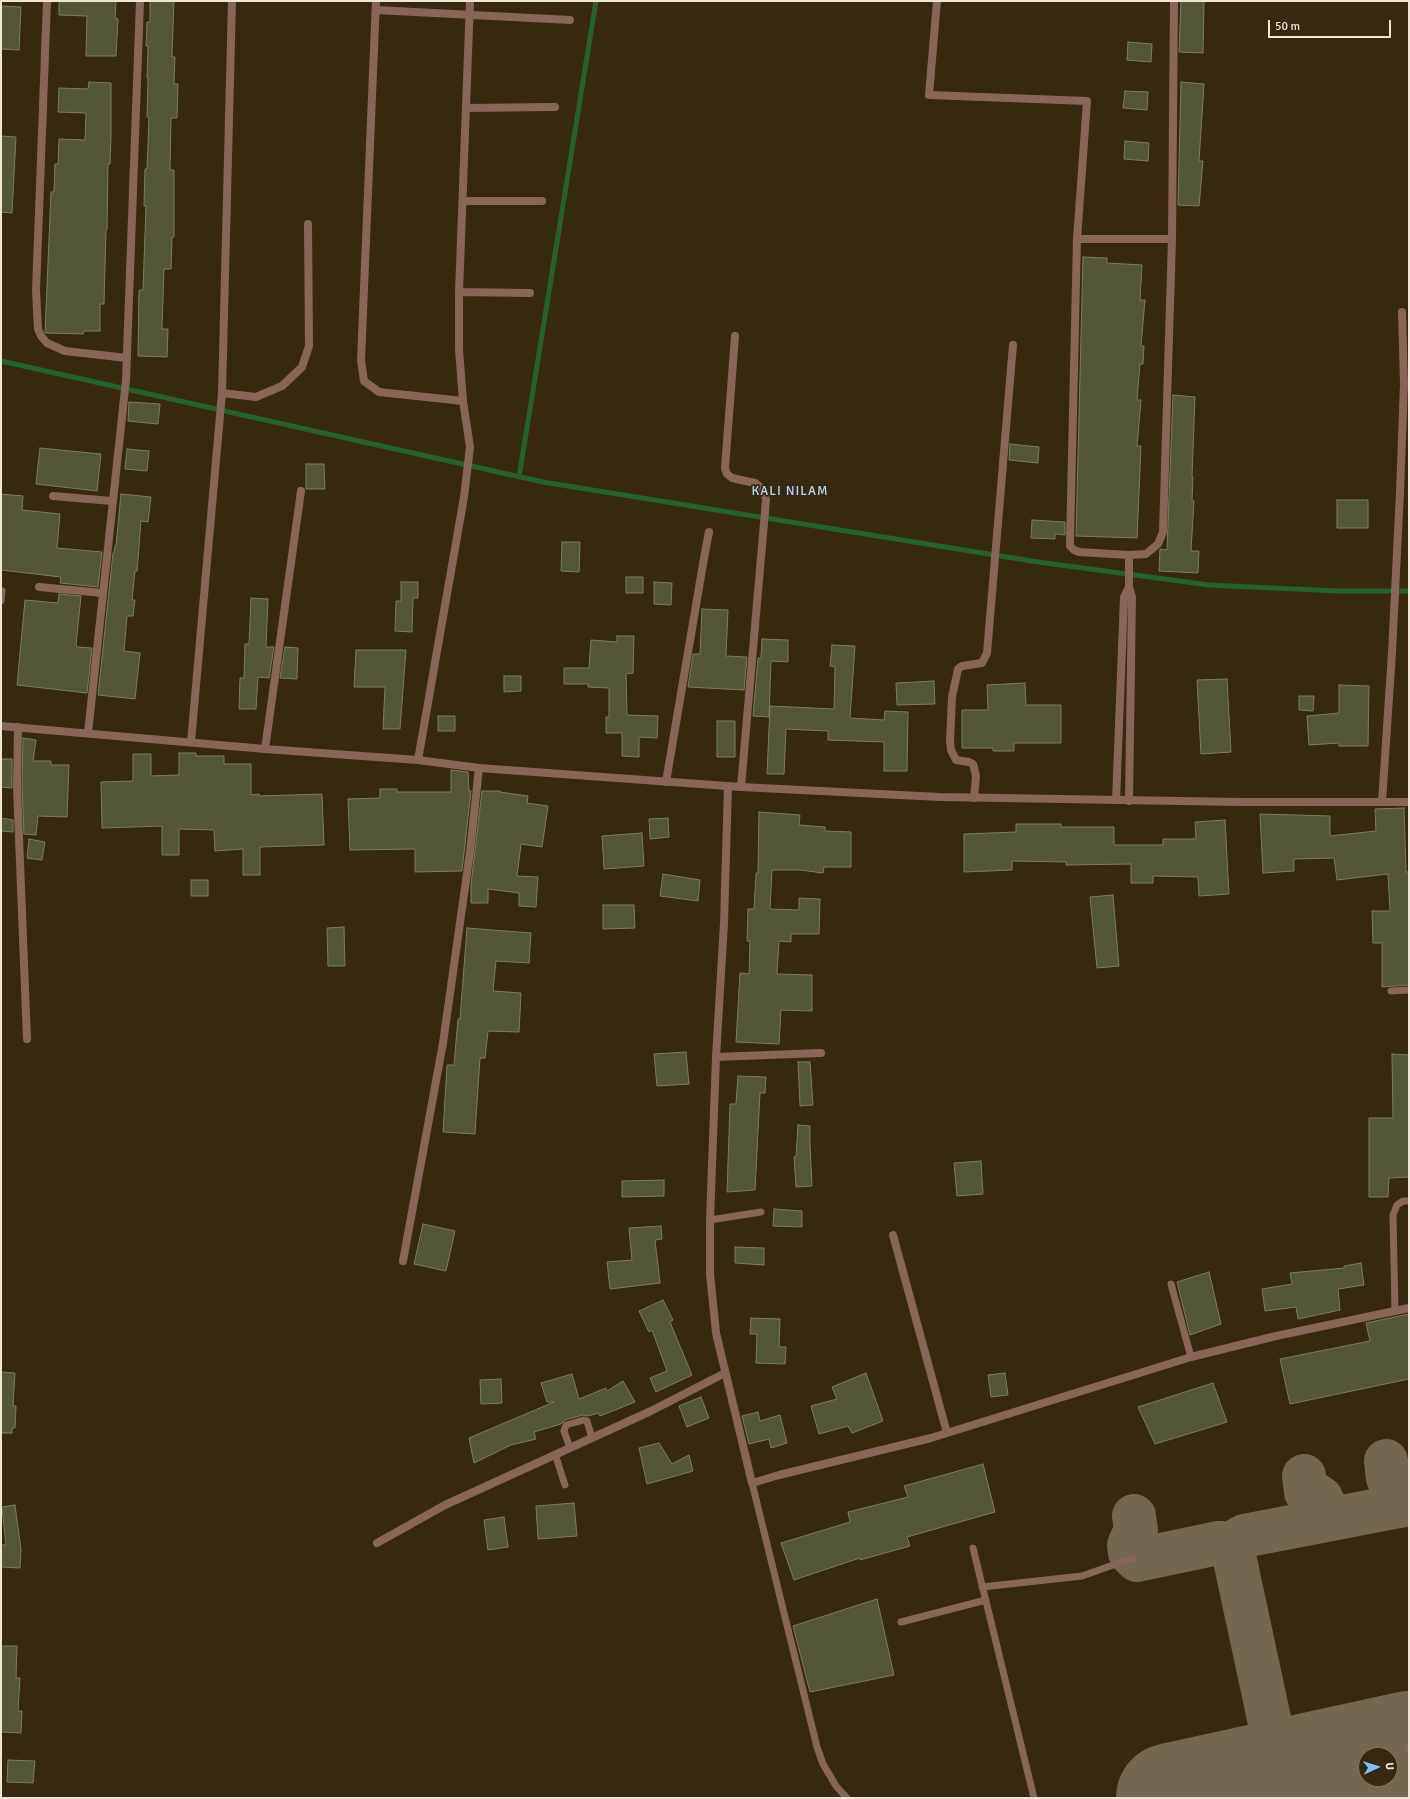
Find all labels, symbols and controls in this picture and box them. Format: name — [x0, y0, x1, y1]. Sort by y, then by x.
scale bar — [1270, 12, 1393, 38]
text: 50 m — [1275, 19, 1300, 34]
district label: KALI NILAM — [752, 484, 828, 500]
north arrow — [1358, 1747, 1398, 1787]
text: U — [1383, 1762, 1396, 1770]

